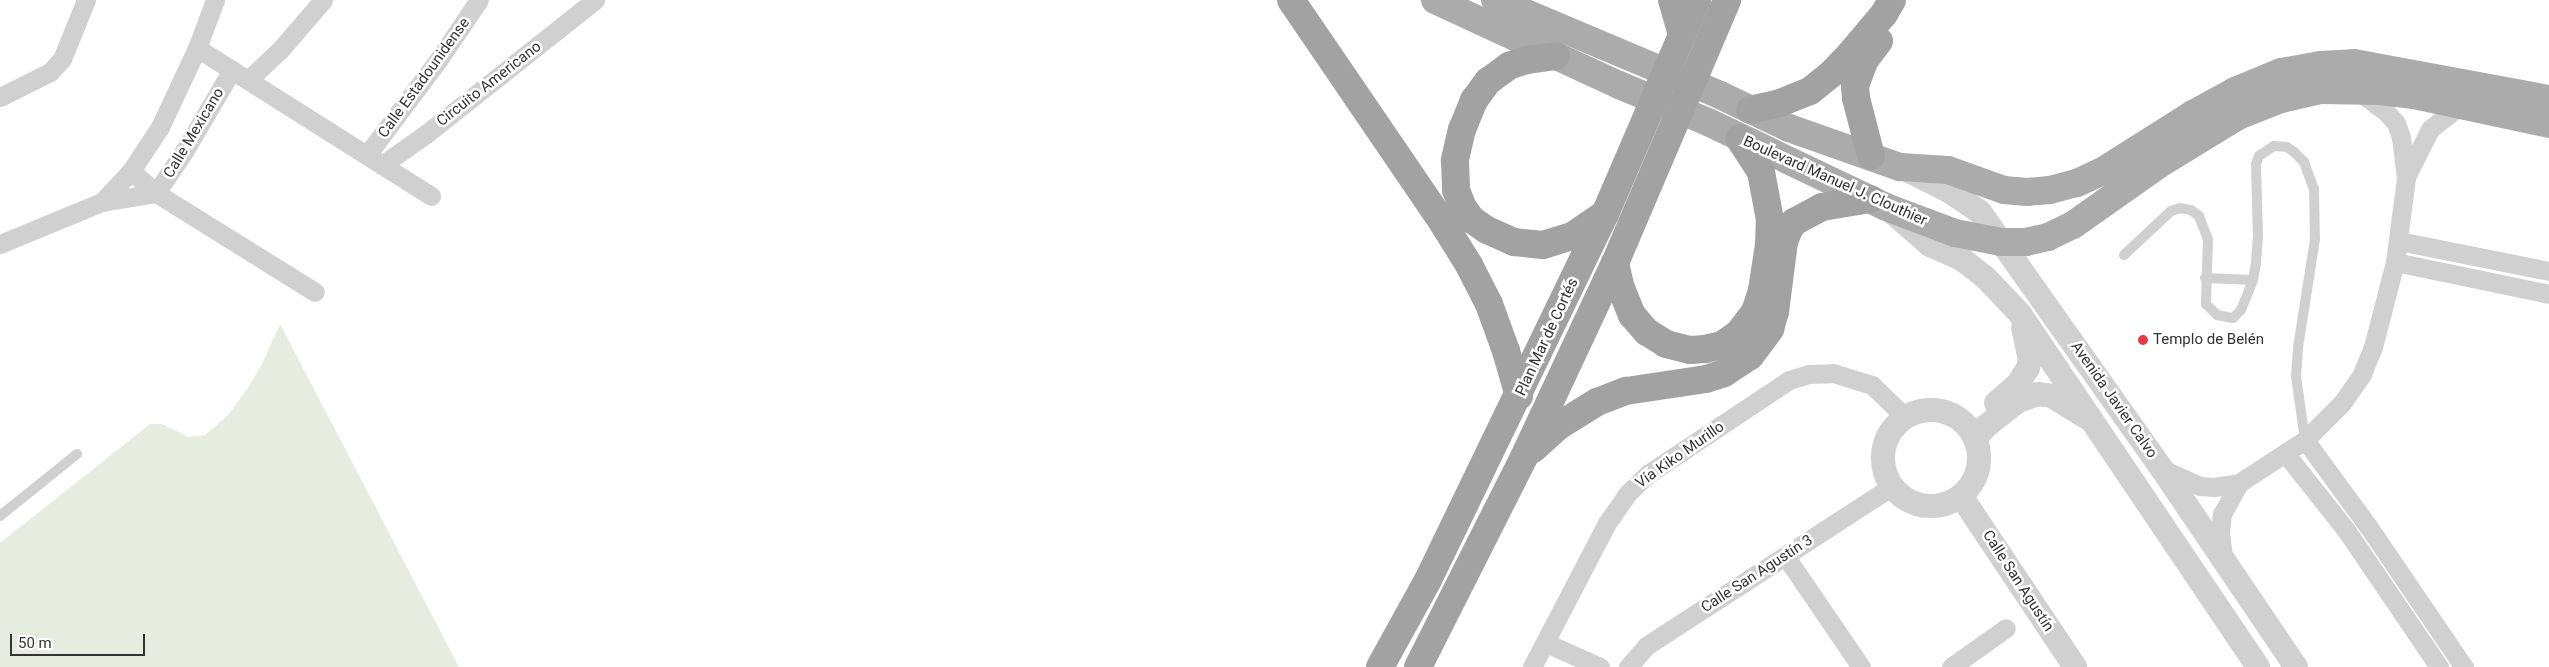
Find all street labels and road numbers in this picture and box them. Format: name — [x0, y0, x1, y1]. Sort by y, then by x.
street label: Calle Estadounidense — [374, 15, 474, 141]
street label: Circuito Americano — [433, 38, 545, 130]
street label: Calle Mexicano — [160, 85, 228, 181]
street label: Boulevard Manuel J. Clouthier — [1740, 132, 1930, 230]
street label: Plan Mar de Cortés — [1512, 275, 1582, 399]
street label: Avenida Javier Calvo — [2067, 338, 2161, 462]
street label: Vía Kiko Murillo — [1632, 418, 1728, 492]
street label: Calle San Agustín — [1979, 527, 2057, 635]
street label: Calle San Agustín 3 — [1698, 531, 1816, 617]

